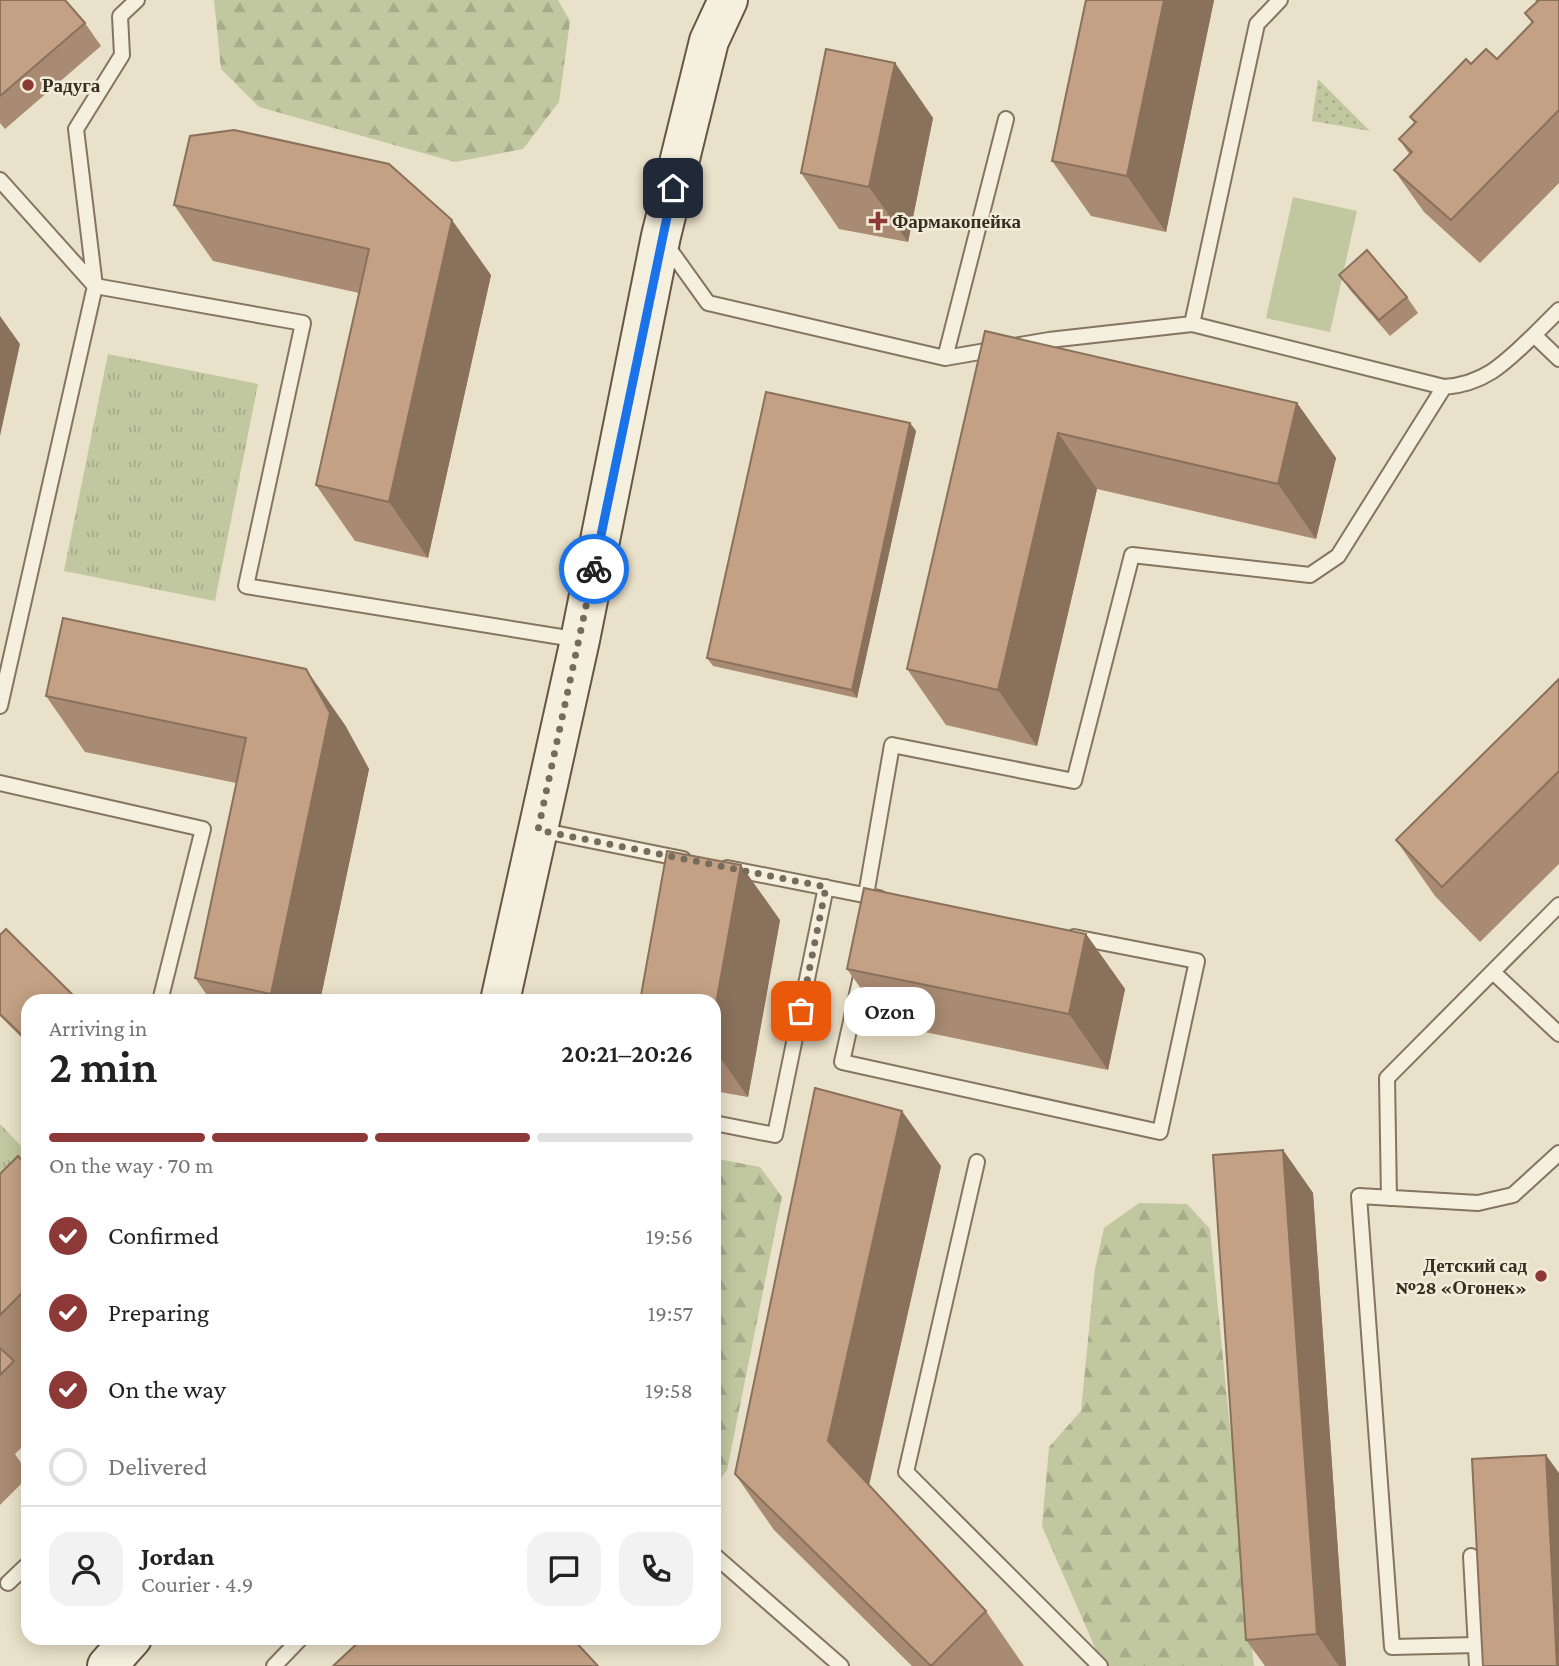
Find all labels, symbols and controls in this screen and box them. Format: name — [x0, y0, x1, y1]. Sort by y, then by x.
place label: Радуга — [42, 75, 101, 96]
marker: Радуга — [20, 77, 36, 93]
pin — [643, 158, 703, 218]
icon: home — [654, 169, 692, 207]
place label: Фармакопейка — [892, 211, 1022, 232]
marker: Фармакопейка — [870, 213, 886, 229]
courier — [559, 534, 629, 604]
icon: bike — [575, 550, 613, 588]
pin — [771, 981, 831, 1041]
callout: Ozon — [843, 986, 934, 1036]
icon: bag — [782, 992, 820, 1030]
text: Ozon — [864, 998, 915, 1024]
text: Arriving in — [49, 1015, 147, 1041]
text: 20:21–20:26 — [561, 1039, 693, 1068]
text: 2 min — [49, 1041, 157, 1092]
text: On the way · 70 m — [49, 1152, 214, 1178]
icon: check — [49, 1217, 87, 1255]
text: Confirmed — [108, 1221, 219, 1250]
text: 19:56 — [646, 1223, 693, 1249]
place label: Детский сад №28 «Огонек» — [1395, 1255, 1527, 1298]
marker: Детский сад №28 «Огонек» — [1533, 1268, 1549, 1284]
icon: check — [49, 1294, 87, 1332]
text: Preparing — [108, 1298, 209, 1327]
text: 19:57 — [648, 1300, 693, 1326]
icon: check — [49, 1371, 87, 1409]
text: On the way — [108, 1375, 226, 1404]
text: 19:58 — [645, 1377, 693, 1403]
text: Delivered — [108, 1452, 207, 1481]
button: person — [49, 1532, 123, 1606]
button: chat — [527, 1532, 601, 1606]
button: phone — [619, 1532, 693, 1606]
text: Jordan — [141, 1542, 215, 1571]
text: Courier · 4.9 — [141, 1571, 253, 1597]

